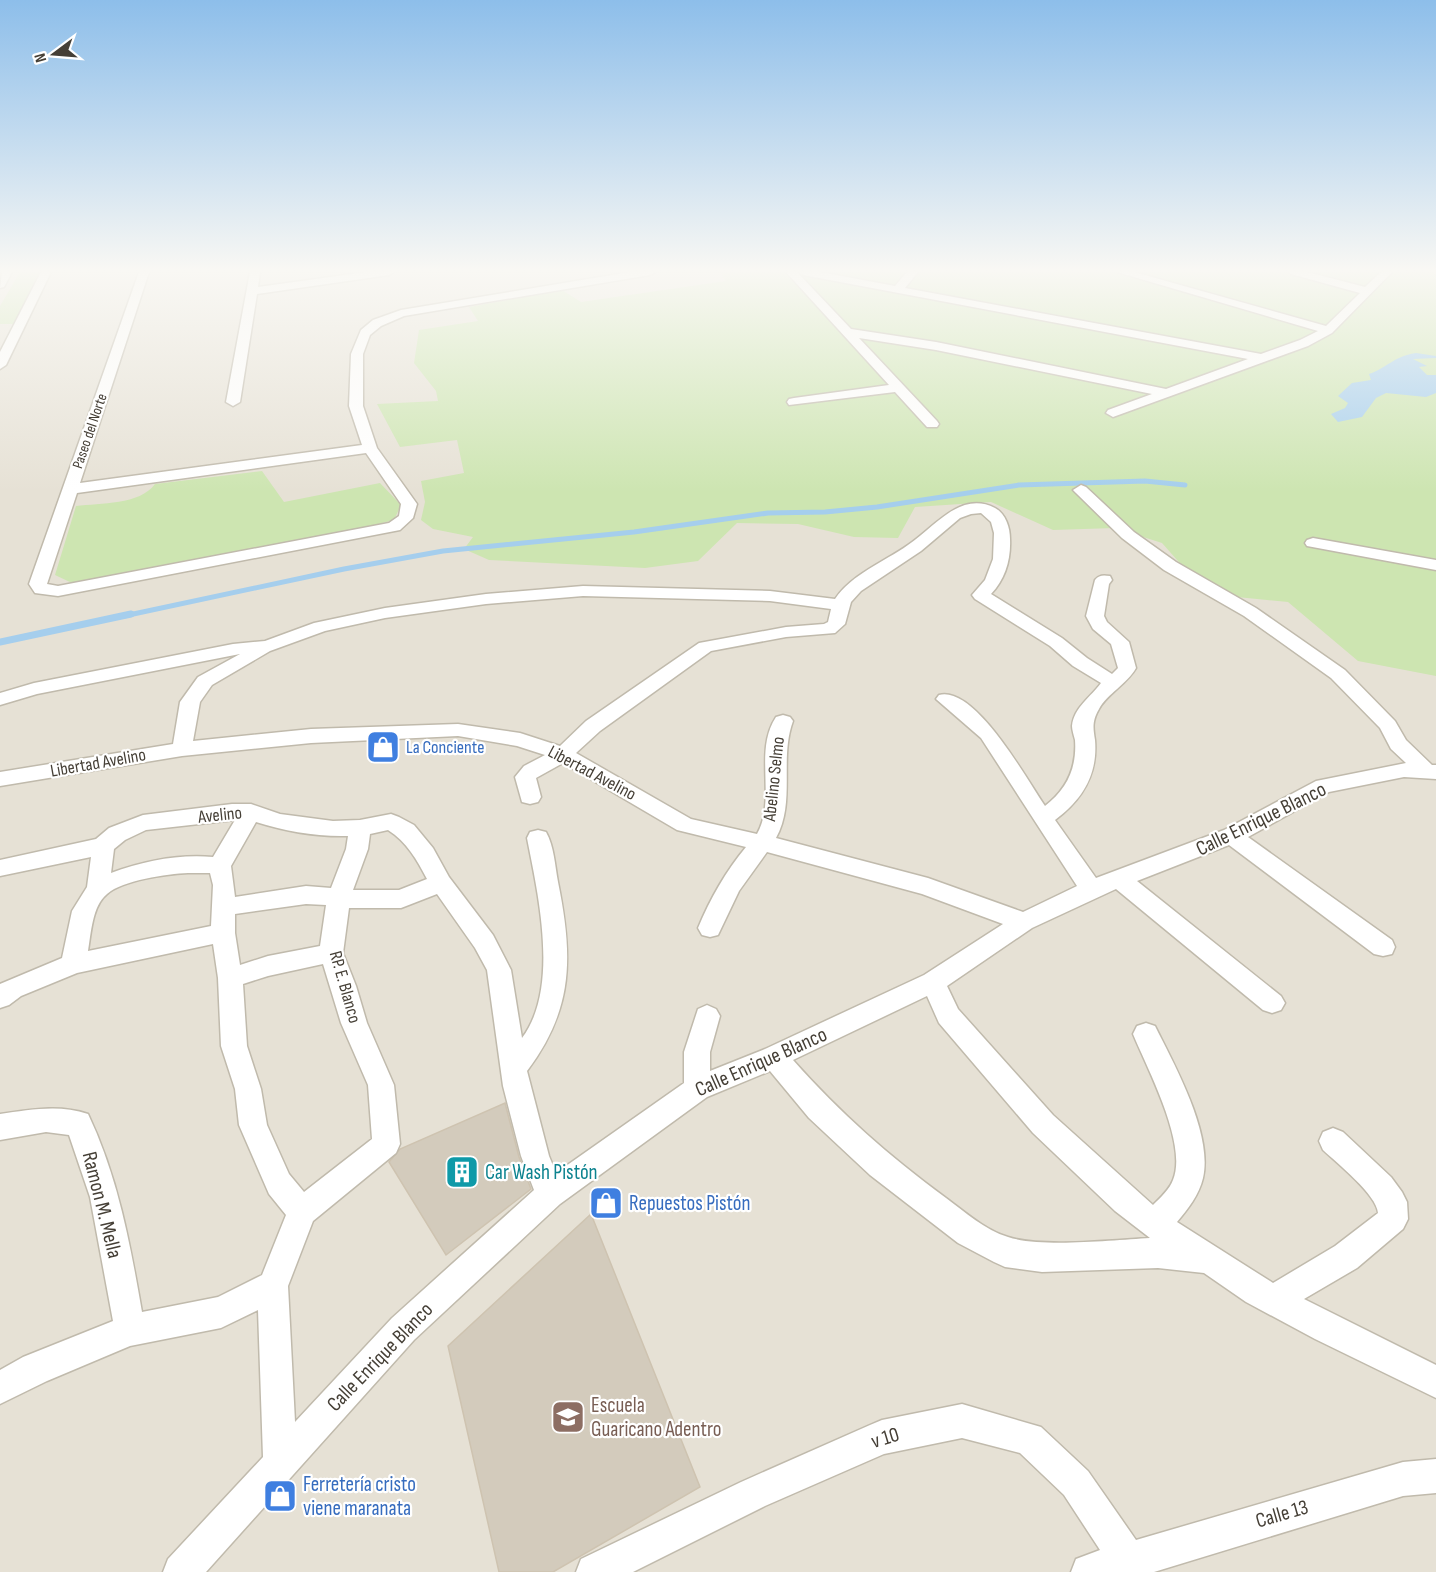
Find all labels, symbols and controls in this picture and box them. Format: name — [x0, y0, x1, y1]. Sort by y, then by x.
north arrow — [24, 24, 84, 84]
text: N — [31, 51, 51, 64]
street label: Paseo del Norte — [68, 391, 112, 471]
shop icon: La Conciente — [365, 729, 401, 765]
street label: Abelino Selmo — [759, 736, 789, 823]
place label: La Conciente — [406, 737, 484, 758]
street label: Libertad Avelino — [544, 741, 640, 805]
street label: Libertad Avelino — [49, 744, 147, 782]
street label: Calle Enrique Blanco — [1192, 777, 1330, 861]
street label: Avelino — [196, 802, 243, 828]
street label: RP. E. Blanco — [325, 949, 365, 1025]
street label: Calle Enrique Blanco — [691, 1022, 831, 1102]
street label: Ramon M. Mella — [77, 1149, 127, 1261]
building icon: Car Wash Pistón — [444, 1154, 480, 1190]
place label: Car Wash Pistón — [485, 1160, 598, 1185]
shop icon: Repuestos Pistón — [588, 1185, 624, 1221]
place label: Repuestos Pistón — [629, 1191, 750, 1216]
street label: Calle Enrique Blanco — [322, 1297, 438, 1417]
place label: Escuela Guaricano Adentro — [591, 1393, 721, 1442]
school or university icon: Escuela Guaricano Adentro — [550, 1399, 586, 1435]
street label: v 10 — [868, 1422, 902, 1454]
place label: Ferretería cristo viene maranata — [303, 1472, 416, 1521]
shop icon: Ferretería cristo viene maranata — [262, 1478, 298, 1514]
street label: Calle 13 — [1253, 1495, 1311, 1533]

